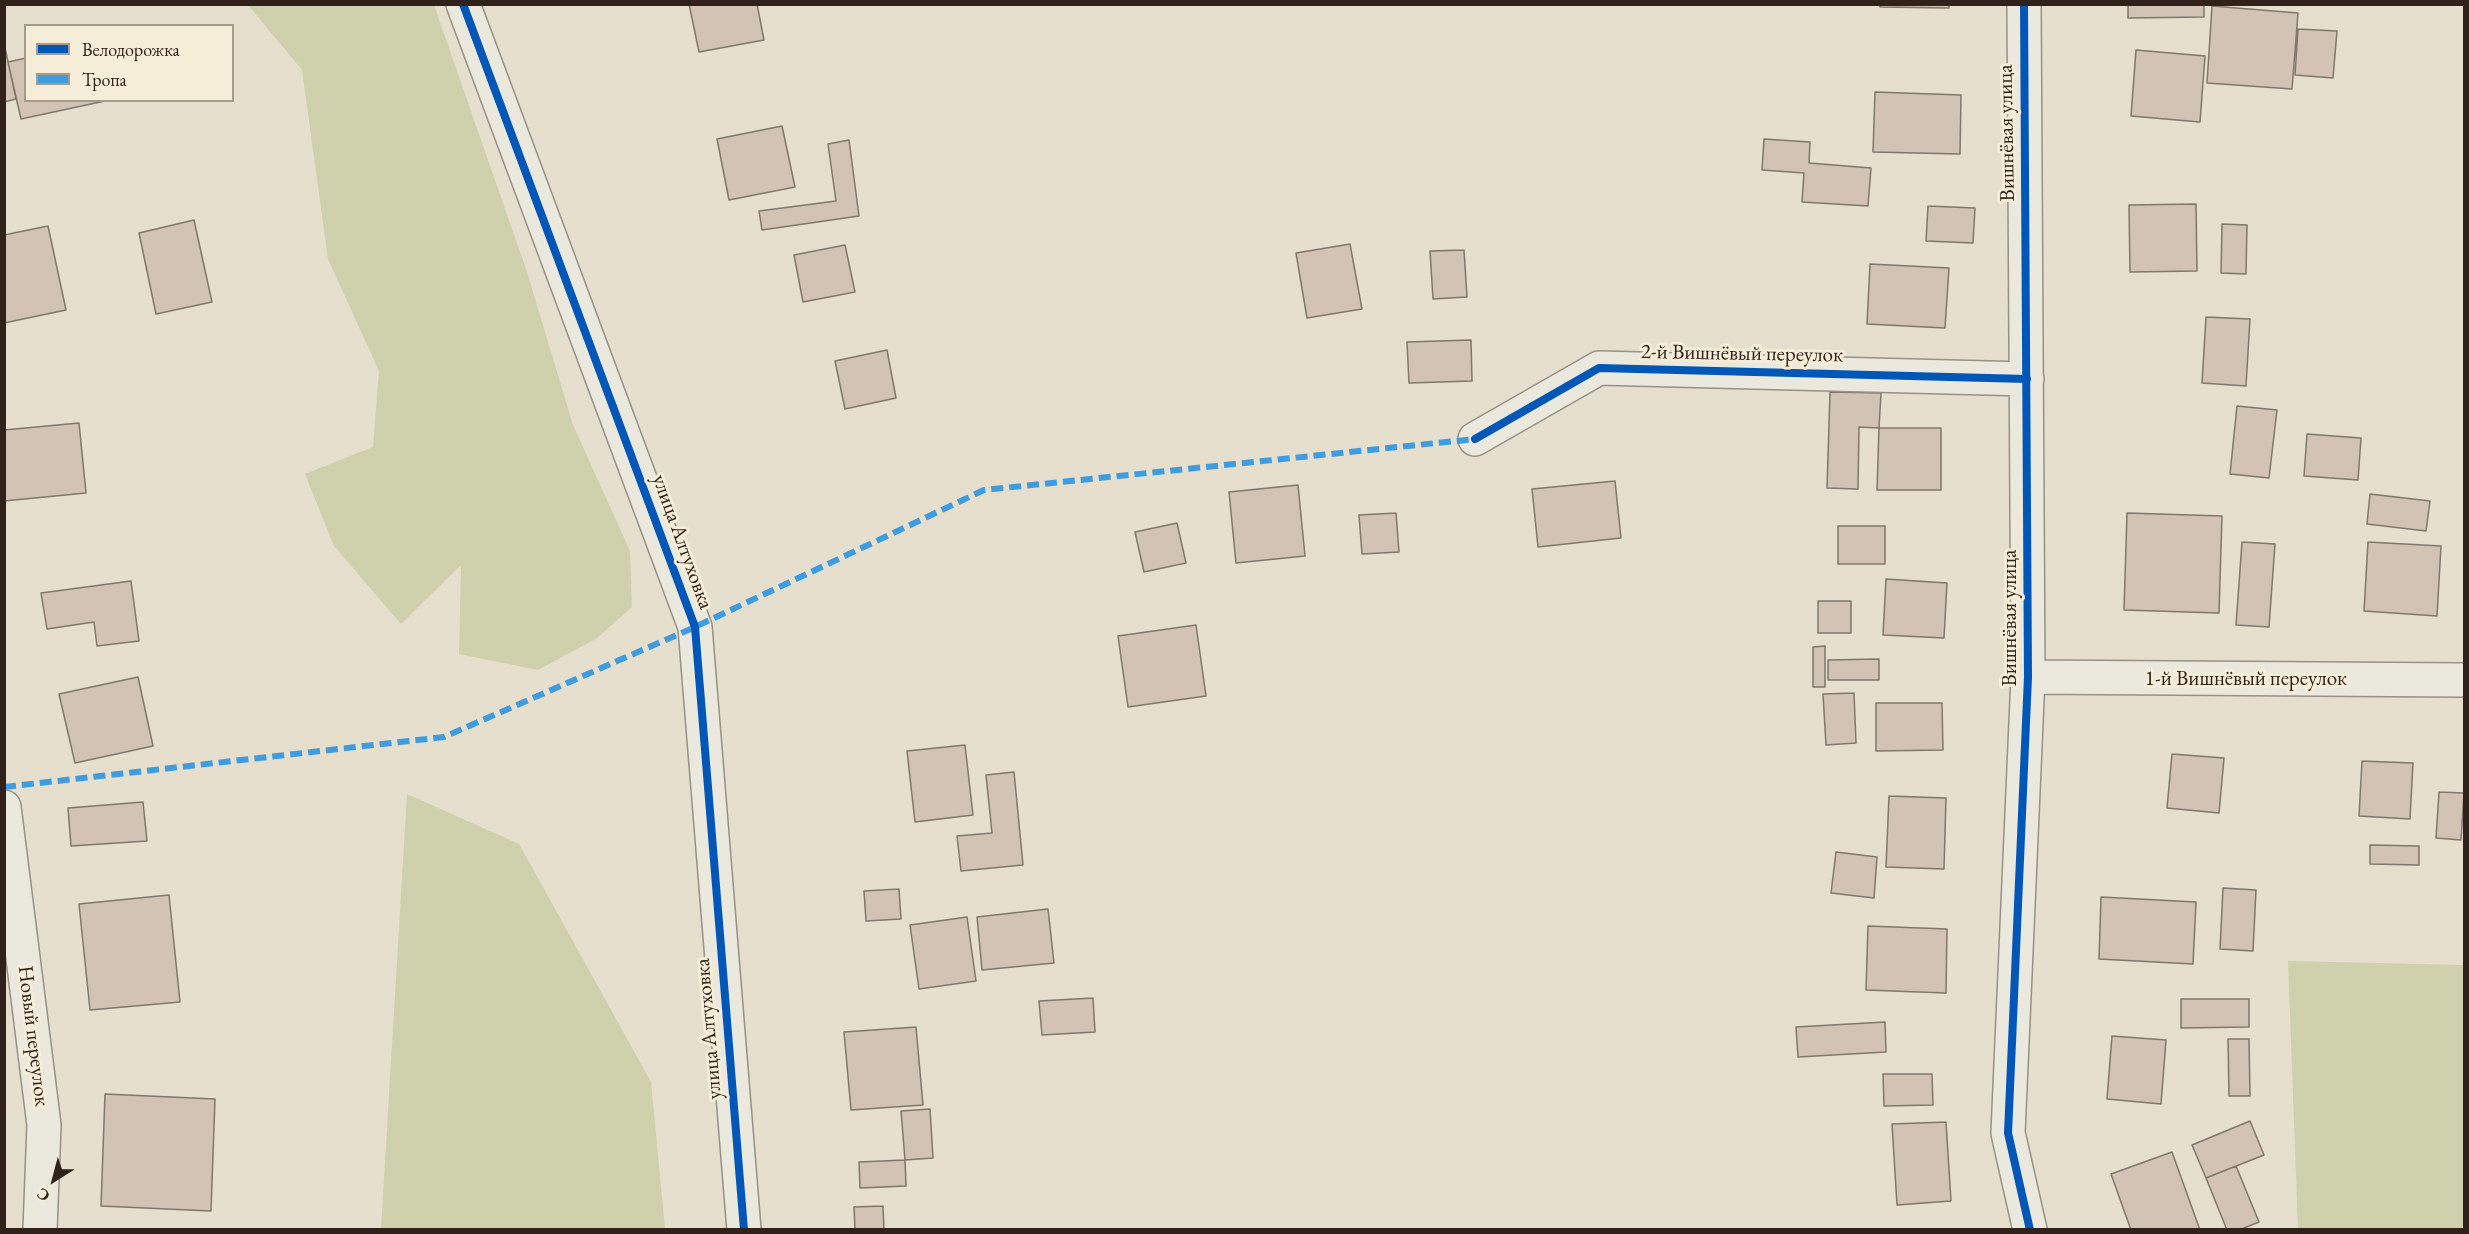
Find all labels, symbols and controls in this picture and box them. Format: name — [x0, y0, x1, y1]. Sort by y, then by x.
legend — [24, 24, 234, 102]
text: Велодорожка — [82, 38, 180, 61]
street label: Вишнёвая улица — [1993, 64, 2021, 202]
text: Тропа — [82, 68, 127, 91]
street label: 2-й Вишнёвый переулок — [1641, 340, 1843, 368]
street label: улица Алтуховка — [646, 471, 718, 613]
street label: Вишнёвая улица — [1997, 550, 2023, 686]
street label: 1-й Вишнёвый переулок — [2145, 666, 2347, 692]
street label: улица Алтуховка — [690, 957, 728, 1101]
street label: Новый переулок — [12, 964, 54, 1108]
north arrow — [24, 1150, 84, 1210]
text: С — [32, 1183, 54, 1207]

